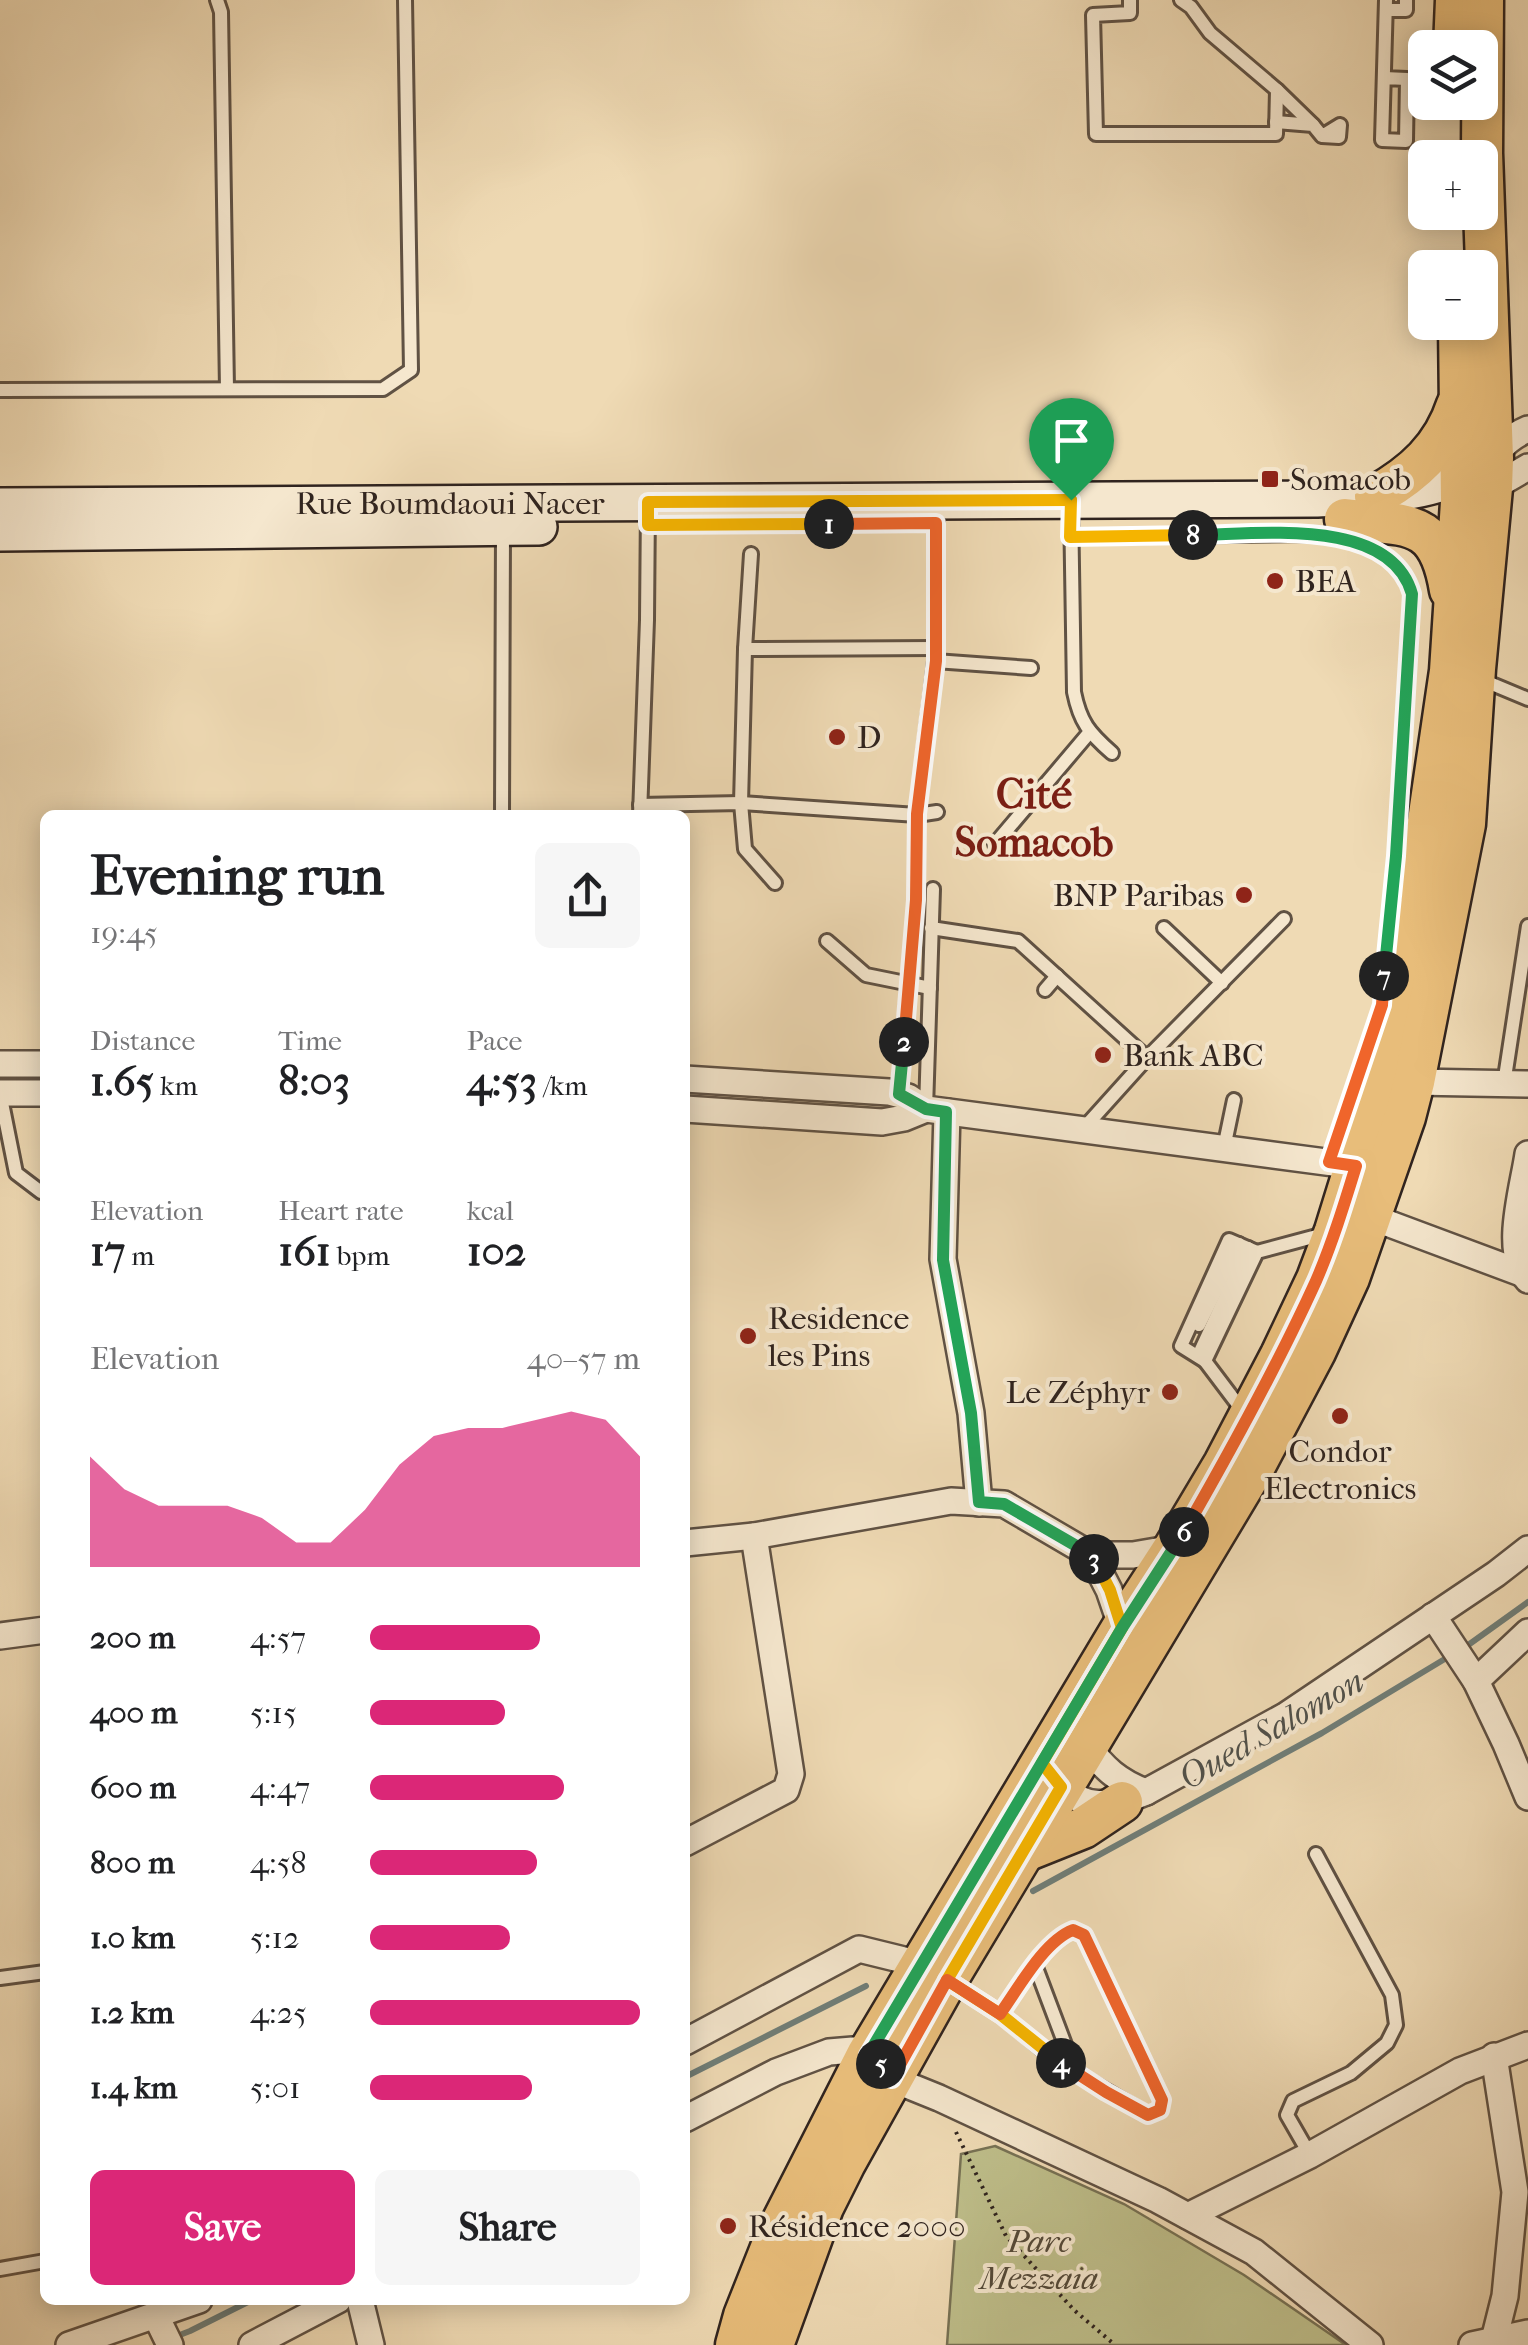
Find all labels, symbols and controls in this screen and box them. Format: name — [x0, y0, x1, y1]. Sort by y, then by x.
map controls — [1408, 30, 1498, 340]
button: layers — [1408, 30, 1498, 120]
button: + — [1408, 140, 1498, 230]
button: − — [1408, 250, 1498, 340]
pin — [1029, 398, 1114, 501]
icon: arrive — [1044, 413, 1099, 468]
place label: Somacob — [1290, 461, 1411, 498]
marker: Somacob — [1259, 468, 1281, 490]
street label: Rue Boumdaoui Nacer — [295, 485, 605, 522]
pin: 1 — [804, 499, 854, 549]
text: 1 — [824, 507, 834, 540]
pin: 8 — [1168, 510, 1218, 560]
text: 8 — [1186, 518, 1200, 551]
place label: BEA — [1295, 563, 1356, 600]
marker: BEA — [1264, 570, 1286, 592]
place label: D — [857, 719, 881, 756]
marker: D — [826, 726, 848, 748]
district label: Cité Somacob — [955, 770, 1113, 867]
button: share — [535, 843, 640, 948]
text: Evening run — [90, 844, 384, 908]
place label: BNP Paribas — [1053, 877, 1224, 914]
marker: BNP Paribas — [1233, 884, 1255, 906]
text: 19:45 — [90, 914, 158, 951]
pin: 7 — [1359, 951, 1409, 1001]
text: 7 — [1377, 959, 1391, 992]
pin: 2 — [879, 1017, 929, 1067]
text: Distance — [90, 1024, 195, 1057]
text: Time — [278, 1024, 342, 1057]
text: Pace — [467, 1024, 522, 1057]
text: 2 — [897, 1025, 911, 1058]
place label: Bank ABC — [1123, 1037, 1264, 1074]
marker: Bank ABC — [1092, 1044, 1114, 1066]
text: 1.65 — [90, 1057, 154, 1106]
text: 8:03 — [278, 1057, 350, 1106]
text: 4:53 — [467, 1057, 537, 1106]
text: km — [154, 1069, 198, 1102]
text: /km — [537, 1069, 588, 1102]
text: Elevation — [90, 1194, 203, 1227]
text: Heart rate — [278, 1194, 404, 1227]
text: kcal — [467, 1194, 514, 1227]
text: 17 — [90, 1227, 125, 1276]
text: 161 — [278, 1227, 331, 1276]
text: 102 — [467, 1227, 526, 1276]
text: m — [125, 1239, 155, 1272]
text: bpm — [331, 1239, 390, 1272]
place label: Residence les Pins — [767, 1300, 909, 1374]
marker: Residence les Pins — [737, 1325, 759, 1347]
text: Elevation — [90, 1340, 219, 1377]
text: 40–57 m — [527, 1340, 640, 1377]
place label: Le Zéphyr — [1006, 1374, 1150, 1411]
marker: Le Zéphyr — [1159, 1381, 1181, 1403]
marker: Condor Electronics — [1329, 1405, 1351, 1427]
place label: Condor Electronics — [1264, 1433, 1416, 1507]
pin: 6 — [1159, 1507, 1209, 1557]
text: 6 — [1176, 1515, 1192, 1548]
pin: 3 — [1069, 1534, 1119, 1584]
text: 3 — [1088, 1542, 1100, 1575]
text: 200 m — [90, 1619, 175, 1656]
text: 4:57 — [250, 1619, 306, 1656]
water label: Oued Salomon — [1171, 1660, 1371, 1799]
text: 400 m — [90, 1694, 178, 1731]
text: 5:15 — [250, 1694, 297, 1731]
text: 600 m — [90, 1769, 176, 1806]
text: 4:47 — [250, 1769, 310, 1806]
text: 800 m — [90, 1844, 175, 1881]
text: 4:58 — [250, 1844, 307, 1881]
text: 1.0 km — [90, 1919, 175, 1956]
text: 5:12 — [250, 1919, 299, 1956]
text: 1.2 km — [90, 1994, 174, 2031]
text: 4:25 — [250, 1994, 307, 2031]
pin: 4 — [1036, 2038, 1086, 2088]
pin: 5 — [856, 2039, 906, 2089]
text: 4 — [1053, 2046, 1069, 2079]
text: 5 — [875, 2047, 887, 2080]
text: 1.4 km — [90, 2069, 177, 2106]
text: 5:01 — [250, 2069, 300, 2106]
button: Save — [90, 2170, 355, 2285]
button: Share — [375, 2170, 640, 2285]
place label: Résidence 2000 — [748, 2208, 966, 2245]
marker: Résidence 2000 — [717, 2215, 739, 2237]
park label: Parc Mezzaia — [978, 2223, 1098, 2297]

